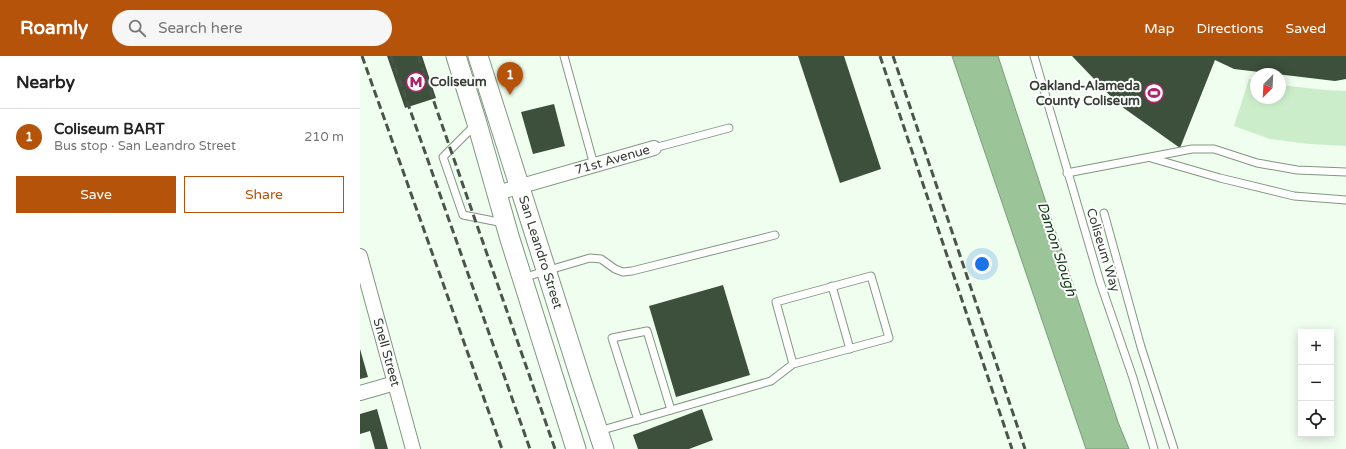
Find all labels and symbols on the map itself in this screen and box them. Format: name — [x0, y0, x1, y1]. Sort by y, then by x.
pin: 1 — [497, 62, 523, 95]
north arrow — [1250, 68, 1286, 104]
metro station icon: Coliseum — [405, 71, 427, 93]
place label: Coliseum — [430, 74, 487, 90]
place label: Oakland-Alameda County Coliseum — [1029, 78, 1140, 109]
sports icon: Oakland-Alameda County Coliseum — [1143, 82, 1165, 104]
street label: 71st Avenue — [573, 142, 652, 178]
street label: San Leandro Street — [515, 194, 566, 311]
water label: Damon Slough — [1034, 200, 1080, 299]
street label: Coliseum Way — [1083, 206, 1123, 294]
your location — [972, 254, 992, 274]
street label: Snell Street — [369, 316, 404, 388]

